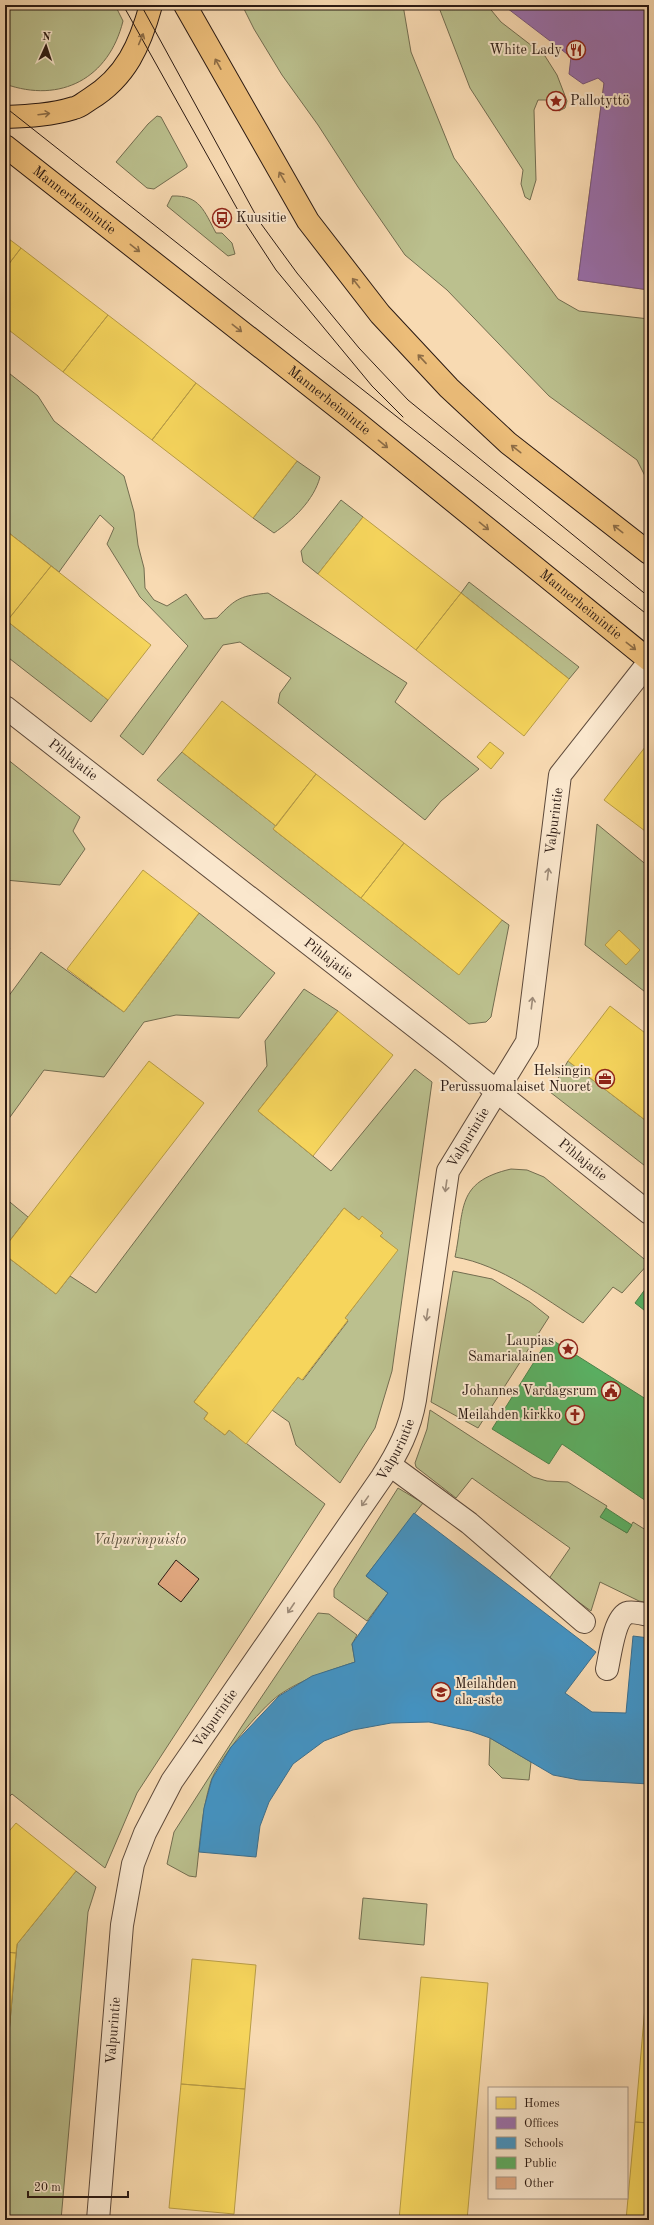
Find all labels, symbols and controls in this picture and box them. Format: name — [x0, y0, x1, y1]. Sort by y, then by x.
north arrow — [26, 26, 66, 66]
text: N — [42, 32, 52, 43]
one-way arrow — [137, 33, 145, 45]
restaurant icon: White Lady — [565, 39, 587, 61]
place label: White Lady — [489, 43, 563, 57]
one-way arrow — [213, 58, 221, 70]
place icon: Pallotyttö — [545, 90, 567, 112]
place label: Pallotyttö — [570, 94, 629, 108]
one-way arrow — [37, 110, 50, 118]
street label: Mannerheimintie — [30, 164, 118, 237]
one-way arrow — [278, 171, 286, 183]
bus stop icon: Kuusitie — [211, 207, 233, 229]
place label: Kuusitie — [236, 211, 287, 225]
one-way arrow — [129, 243, 140, 252]
one-way arrow — [352, 278, 361, 289]
one-way arrow — [232, 324, 243, 332]
one-way arrow — [417, 354, 427, 364]
street label: Mannerheimintie — [285, 364, 373, 438]
one-way arrow — [378, 439, 388, 448]
one-way arrow — [511, 444, 522, 453]
one-way arrow — [478, 521, 489, 530]
one-way arrow — [613, 524, 624, 533]
street label: Mannerheimintie — [537, 567, 624, 642]
one-way arrow — [626, 641, 637, 650]
street label: Pihlajatie — [46, 736, 100, 783]
street label: Valpurintie — [543, 787, 565, 855]
one-way arrow — [544, 868, 552, 881]
street label: Pihlajatie — [301, 936, 356, 982]
one-way arrow — [528, 997, 536, 1010]
place label: Helsingin Perussuomalaiset Nuoret — [440, 1064, 591, 1094]
office icon: Helsingin Perussuomalaiset Nuoret — [594, 1068, 616, 1090]
street label: Valpurintie — [445, 1105, 492, 1170]
street label: Pihlajatie — [556, 1136, 610, 1184]
one-way arrow — [442, 1179, 449, 1192]
one-way arrow — [423, 1308, 431, 1321]
place label: Laupias Samarialainen — [468, 1334, 554, 1364]
place icon: Laupias Samarialainen — [557, 1338, 579, 1360]
public building icon: Johannes Vardagsrum — [600, 1380, 622, 1402]
place label: Johannes Vardagsrum — [462, 1384, 597, 1398]
church icon: Meilahden kirkko — [564, 1404, 586, 1426]
place label: Meilahden kirkko — [457, 1408, 561, 1422]
street label: Valpurintie — [375, 1417, 417, 1483]
one-way arrow — [361, 1495, 369, 1506]
park label: Valpurinpuisto — [94, 1533, 186, 1548]
one-way arrow — [287, 1602, 295, 1613]
place label: Meilahden ala-aste — [455, 1677, 517, 1707]
school or university icon: Meilahden ala-aste — [430, 1681, 452, 1703]
street label: Valpurintie — [190, 1687, 240, 1750]
street label: Valpurintie — [104, 1996, 123, 2065]
legend — [488, 2087, 628, 2199]
text: Homes — [524, 2098, 560, 2110]
text: Offices — [524, 2118, 559, 2130]
text: Schools — [524, 2138, 564, 2150]
text: Public — [524, 2158, 556, 2170]
scale bar — [28, 2173, 128, 2199]
text: Other — [524, 2178, 554, 2190]
text: 20 m — [34, 2182, 61, 2194]

